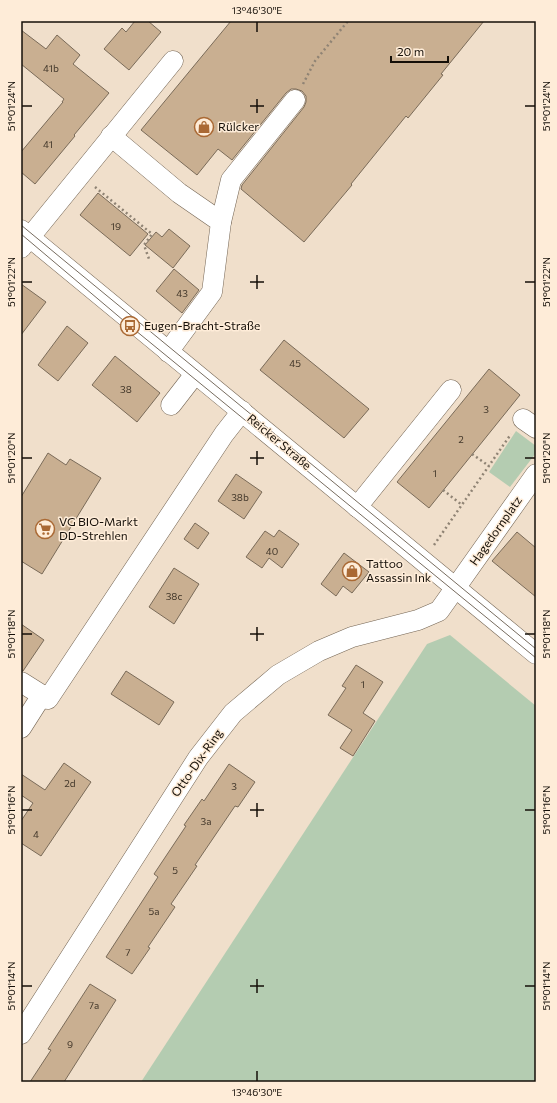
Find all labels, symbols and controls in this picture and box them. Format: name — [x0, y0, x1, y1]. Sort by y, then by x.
text: 13°46'30"E — [232, 4, 282, 16]
scale bar — [391, 38, 448, 64]
text: 20 m — [397, 44, 424, 58]
house number: 41b — [43, 62, 59, 74]
text: 51°01'24"N — [5, 81, 17, 131]
text: 51°01'24"N — [540, 81, 552, 131]
shop icon: Rülcker — [193, 116, 215, 138]
place label: Rülcker — [218, 119, 259, 133]
house number: 41 — [43, 138, 53, 150]
house number: 19 — [111, 220, 121, 232]
text: 51°01'22"N — [5, 257, 17, 307]
text: 51°01'22"N — [540, 257, 552, 307]
house number: 43 — [176, 287, 188, 299]
bus stop icon: Eugen-Bracht-Straße — [119, 315, 141, 337]
place label: Eugen-Bracht-Straße — [144, 318, 260, 332]
house number: 45 — [289, 357, 301, 369]
house number: 38 — [120, 383, 132, 395]
house number: 3 — [483, 403, 489, 415]
street label: Reicker Straße — [245, 410, 314, 472]
text: 51°01'20"N — [5, 433, 17, 483]
house number: 2 — [458, 433, 464, 445]
text: 51°01'20"N — [540, 433, 552, 483]
house number: 1 — [433, 467, 437, 479]
house number: 38b — [231, 491, 249, 503]
street label: Hagedornplatz — [466, 493, 524, 568]
place label: VG BIO-Markt DD-Strehlen — [59, 514, 138, 542]
supermarket icon: VG BIO-Markt DD-Strehlen — [34, 518, 56, 540]
house number: 40 — [266, 545, 278, 557]
place label: Tattoo Assassin Ink — [366, 556, 432, 584]
shop icon: Tattoo Assassin Ink — [341, 560, 363, 582]
house number: 38c — [166, 590, 182, 602]
text: 51°01'18"N — [5, 609, 17, 659]
text: 51°01'18"N — [540, 609, 552, 659]
house number: 1 — [361, 678, 365, 690]
street label: Otto-Dix-Ring — [168, 725, 225, 799]
house number: 2d — [64, 777, 76, 789]
house number: 3 — [231, 780, 237, 792]
text: 51°01'16"N — [5, 785, 17, 835]
text: 51°01'16"N — [540, 785, 552, 835]
house number: 3a — [201, 815, 211, 827]
house number: 4 — [33, 828, 39, 840]
house number: 5 — [172, 864, 178, 876]
house number: 5a — [149, 905, 159, 917]
house number: 7 — [125, 946, 131, 958]
text: 51°01'14"N — [5, 961, 17, 1011]
text: 51°01'14"N — [540, 961, 552, 1011]
house number: 7a — [89, 999, 99, 1011]
house number: 9 — [67, 1038, 73, 1050]
text: 13°46'30"E — [232, 1086, 282, 1098]

